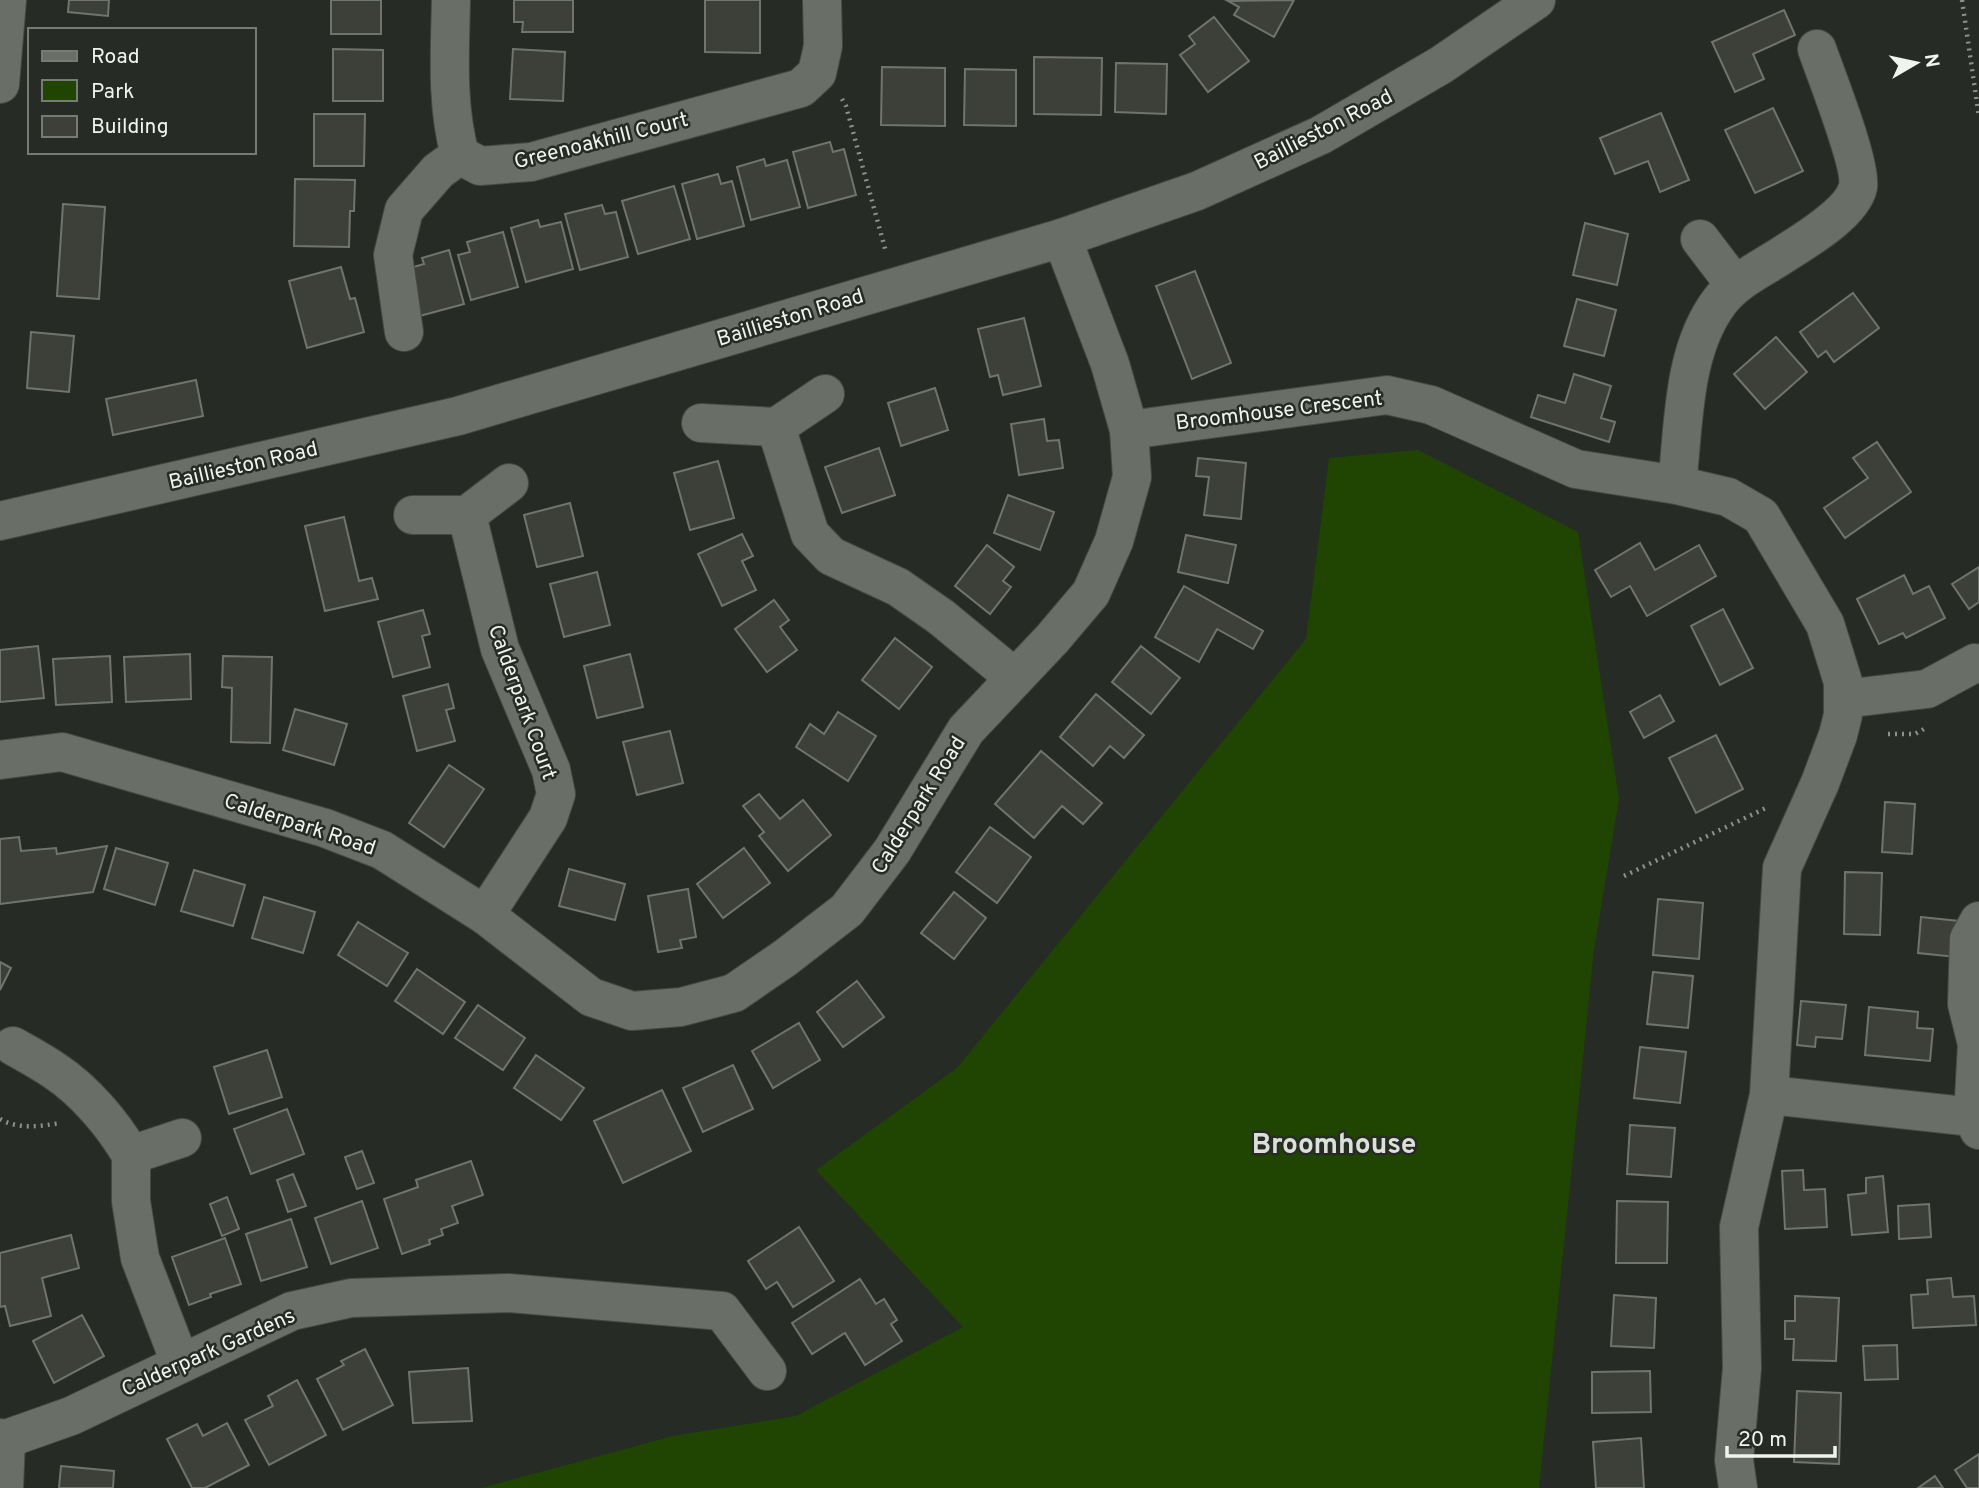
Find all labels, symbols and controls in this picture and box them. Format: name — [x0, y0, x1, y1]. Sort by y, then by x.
legend — [28, 28, 256, 154]
north arrow — [1881, 28, 1951, 98]
text: Road — [91, 44, 140, 71]
text: N — [1918, 52, 1944, 69]
text: Park — [91, 79, 134, 106]
street label: Baillieston Road — [1250, 84, 1398, 177]
street label: Greenoakhill Court — [511, 107, 691, 176]
text: Building — [91, 114, 169, 141]
street label: Baillieston Road — [714, 283, 867, 354]
street label: Broomhouse Crescent — [1174, 385, 1384, 438]
street label: Baillieston Road — [166, 436, 320, 497]
street label: Calderpark Court — [481, 621, 562, 784]
street label: Calderpark Road — [866, 732, 973, 880]
street label: Calderpark Road — [220, 788, 379, 863]
district label: Broomhouse — [1252, 1128, 1416, 1164]
street label: Calderpark Gardens — [117, 1303, 300, 1404]
scale bar — [1727, 1414, 1836, 1458]
text: 20 m — [1738, 1427, 1787, 1454]

